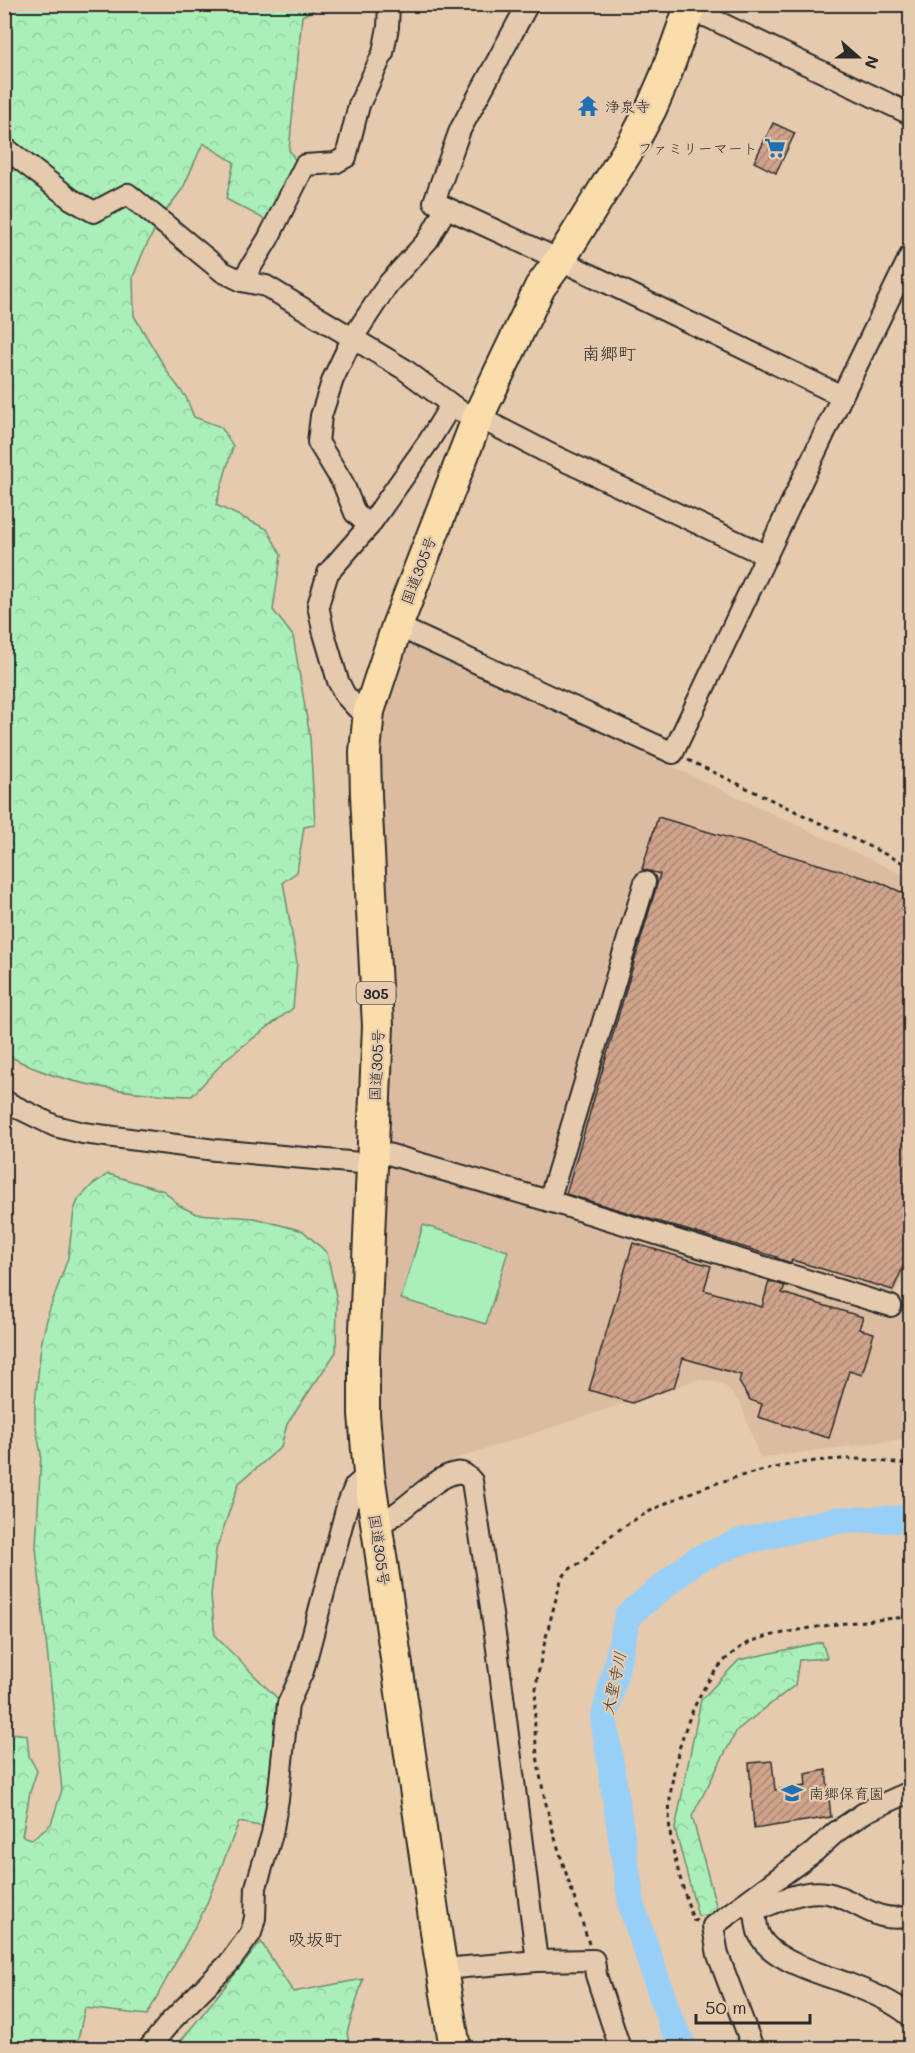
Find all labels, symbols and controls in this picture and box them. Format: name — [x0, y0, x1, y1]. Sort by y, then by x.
north arrow — [828, 27, 888, 87]
text: N — [860, 53, 884, 72]
temple icon: 浄泉寺 — [576, 94, 600, 118]
place label: 浄泉寺 — [605, 96, 650, 116]
supermarket icon: ファミリーマート — [763, 136, 787, 160]
place label: ファミリーマート — [638, 138, 758, 158]
district label: 南郷町 — [582, 341, 636, 365]
street label: 国道305号 — [396, 533, 440, 607]
road number: 305 — [356, 982, 395, 1004]
street label: 国道305号 — [364, 1029, 388, 1101]
street label: 国道305号 — [365, 1513, 395, 1587]
water label: 大聖寺川 — [596, 1650, 630, 1716]
school or university icon: 南郷保育園 — [780, 1781, 804, 1805]
place label: 南郷保育園 — [809, 1783, 884, 1803]
district label: 吸坂町 — [288, 1927, 342, 1951]
scale bar — [696, 1987, 810, 2025]
text: 50 m — [705, 1995, 747, 2019]

